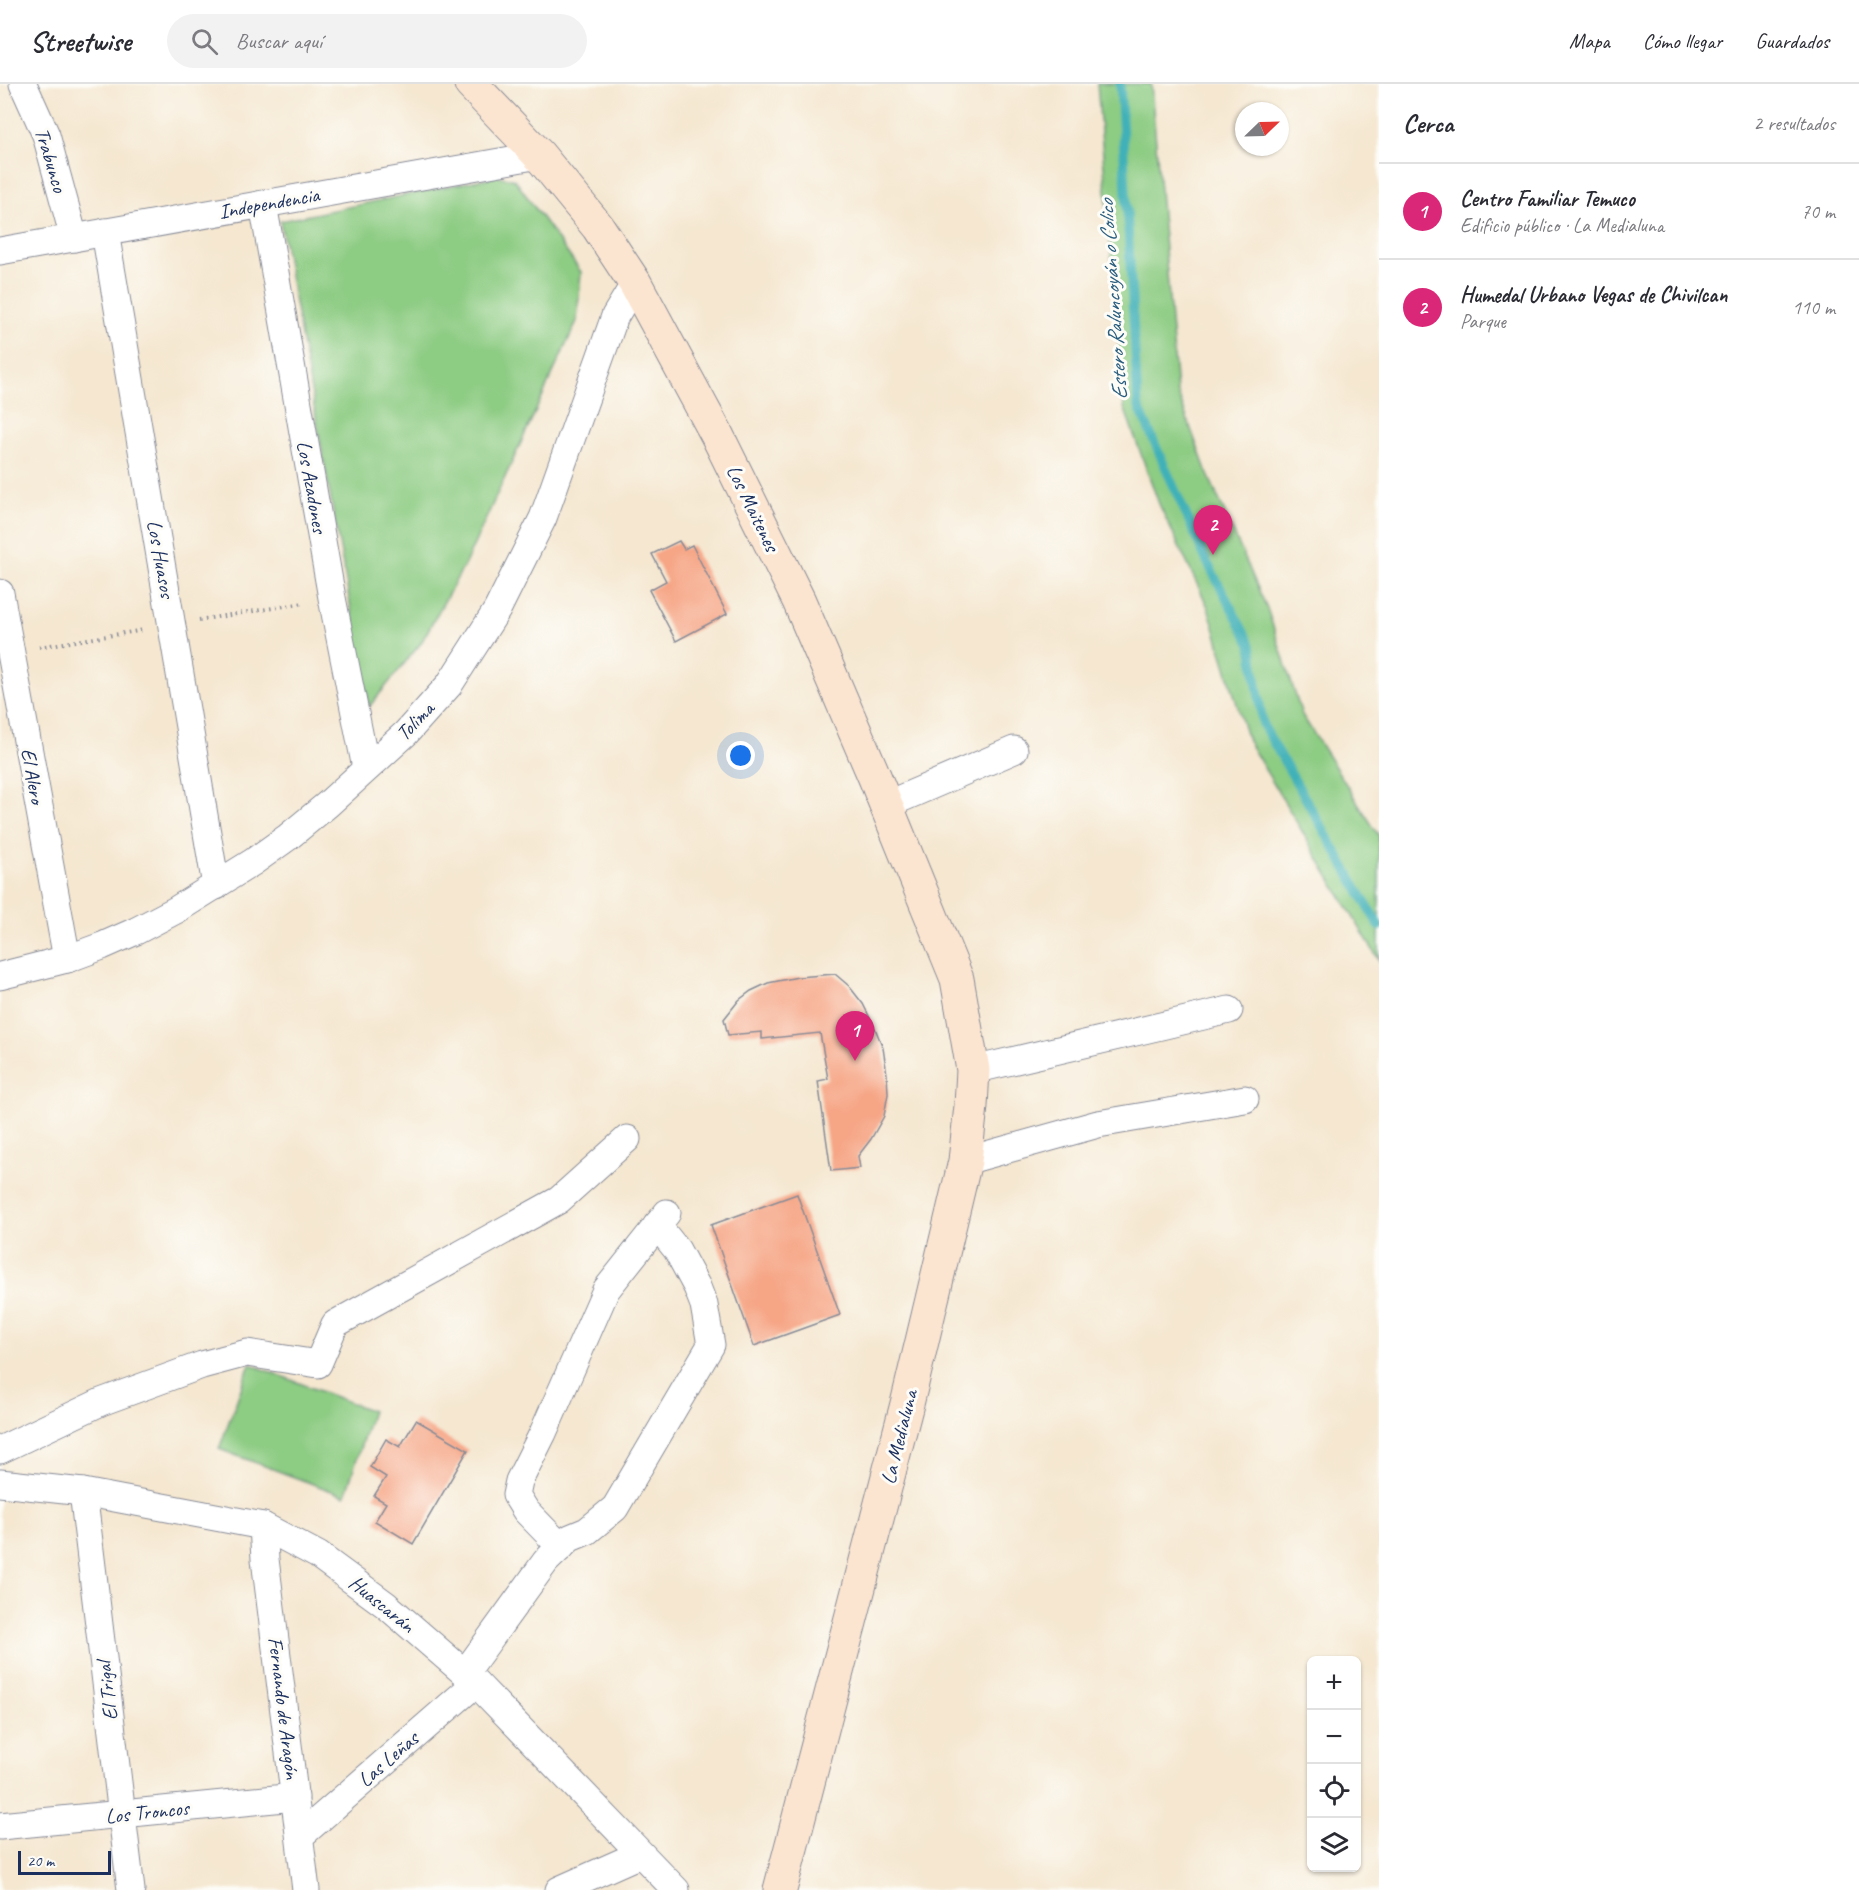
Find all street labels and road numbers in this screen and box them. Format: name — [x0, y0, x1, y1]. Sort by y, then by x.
street label: Trabunco — [29, 125, 74, 197]
street label: Independencia — [217, 181, 323, 225]
street label: Los Azadones — [291, 439, 333, 537]
street label: Los Maitenes — [721, 460, 786, 557]
street label: Los Huasos — [141, 518, 181, 602]
street label: Tolima — [390, 694, 441, 746]
street label: El Alero — [15, 746, 51, 808]
street label: La Medialuna — [875, 1385, 924, 1487]
street label: Huascarán — [344, 1570, 421, 1639]
street label: Fernando de Aragón — [262, 1636, 306, 1781]
street label: El Trigal — [90, 1657, 124, 1722]
street label: Las Leñas — [352, 1724, 425, 1792]
street label: Los Troncos — [104, 1795, 192, 1829]

